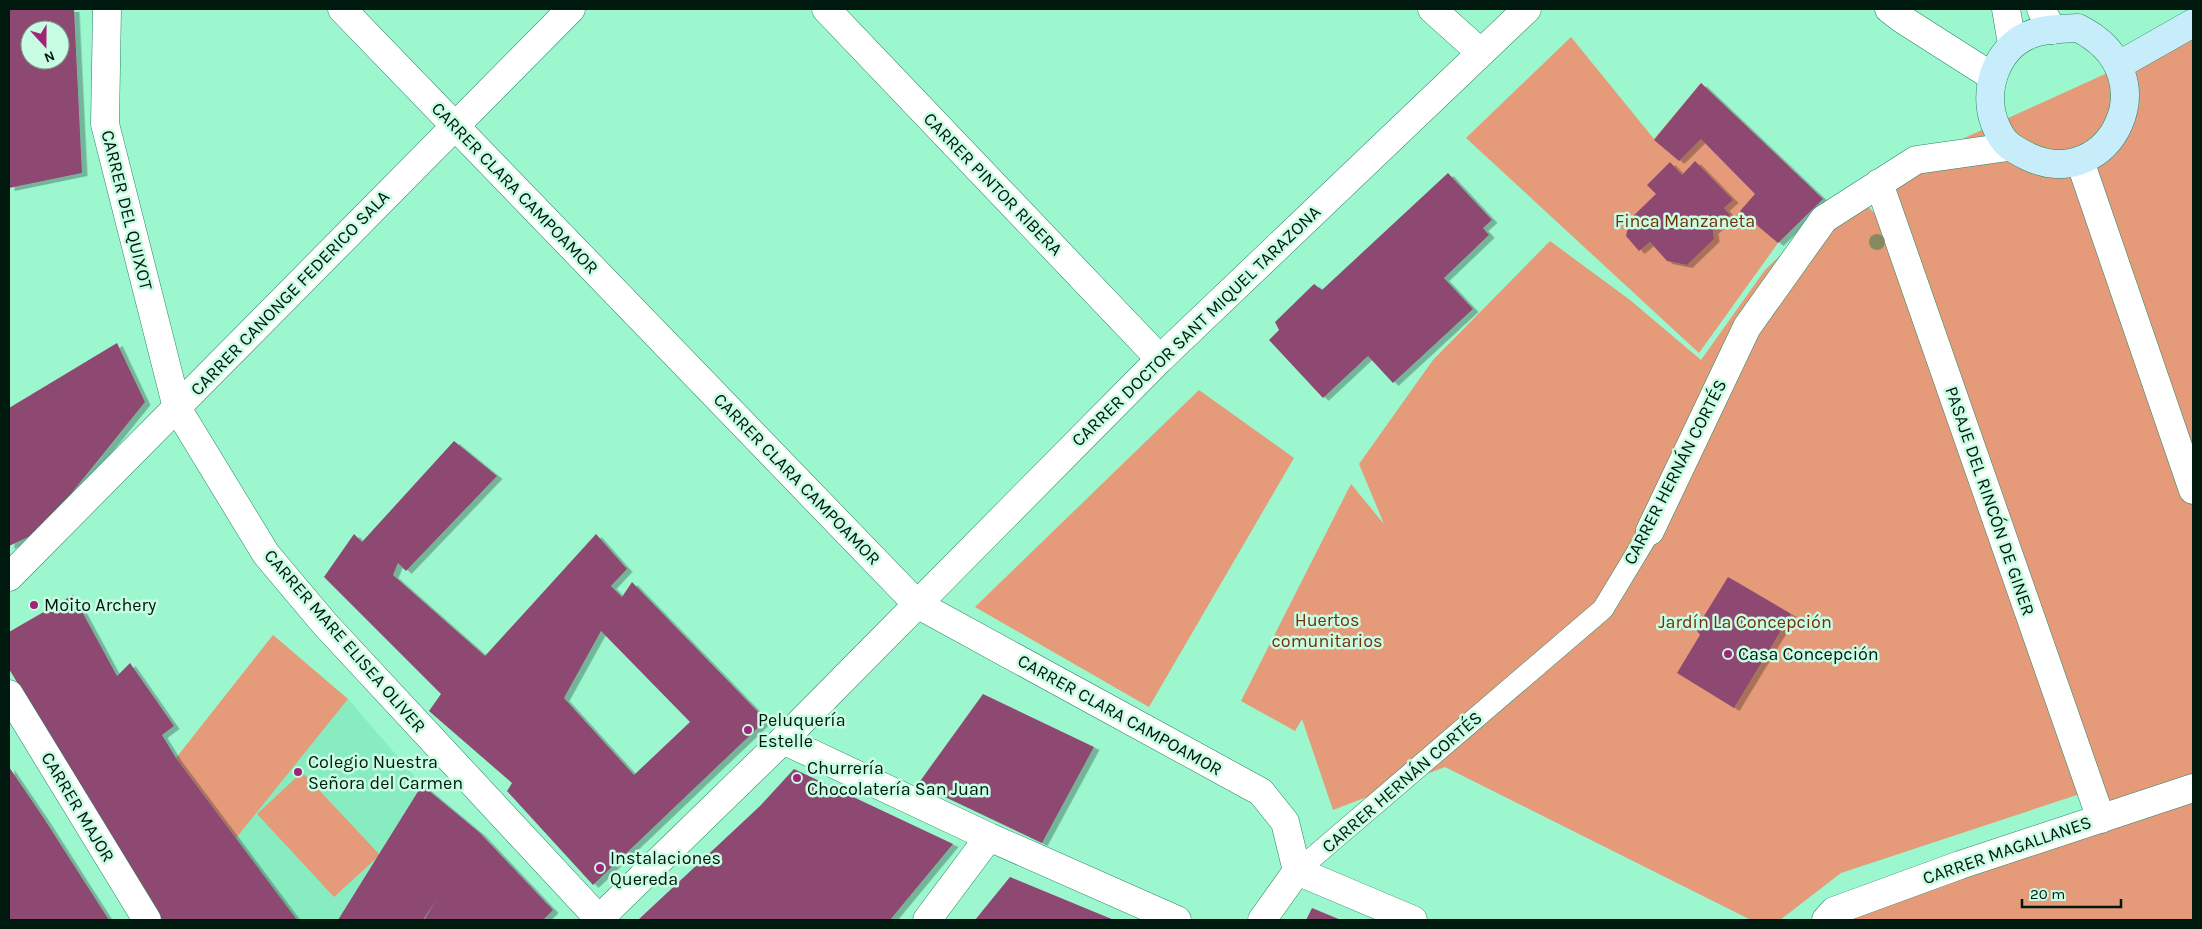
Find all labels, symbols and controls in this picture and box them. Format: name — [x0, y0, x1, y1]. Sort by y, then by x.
north arrow — [20, 20, 70, 70]
text: N — [42, 47, 57, 66]
street label: CARRER CLARA CAMPOAMOR — [427, 97, 603, 279]
street label: CARRER PINTOR RIBERA — [919, 108, 1067, 260]
street label: CARRER DEL QUIXOT — [96, 128, 158, 292]
street label: CARRER CANONGE FEDERICO SALA — [186, 186, 394, 400]
street label: CARRER DOCTOR SANT MIQUEL TARAZONA — [1067, 201, 1325, 451]
park label: Finca Manzaneta — [1615, 210, 1755, 232]
street label: CARRER HERNÁN CORTÉS — [1618, 375, 1731, 568]
street label: PASAJE DEL RINCÓN DE GINER — [1940, 383, 2041, 619]
street label: CARRER CLARA CAMPOAMOR — [709, 388, 885, 570]
street label: CARRER MARE ELISEA OLIVER — [259, 545, 431, 737]
place label: Moito Archery — [44, 594, 157, 616]
marker: Moito Archery — [28, 599, 40, 611]
park label: Huertos comunitarios — [1272, 609, 1382, 652]
park label: Jardín La Concepción — [1658, 611, 1832, 633]
place label: Casa Concepción — [1738, 643, 1879, 665]
marker: Casa Concepción — [1722, 648, 1734, 660]
street label: CARRER CLARA CAMPOAMOR — [1014, 649, 1226, 781]
street label: CARRER HERNÁN CORTÉS — [1317, 706, 1487, 858]
place label: Peluquería Estelle — [758, 709, 846, 752]
marker: Peluquería Estelle — [742, 724, 754, 736]
street label: CARRER MAJOR — [37, 748, 119, 866]
place label: Colegio Nuestra Señora del Carmen — [308, 751, 463, 794]
place label: Churrería Chocolatería San Juan — [807, 757, 990, 800]
marker: Colegio Nuestra Señora del Carmen — [292, 766, 304, 778]
marker: Churrería Chocolatería San Juan — [791, 772, 803, 784]
street label: CARRER MAGALLANES — [1920, 811, 2094, 889]
place label: Instalaciones Quereda — [610, 847, 721, 890]
marker: Instalaciones Quereda — [594, 862, 606, 874]
scale bar — [2022, 876, 2121, 908]
text: 20 m — [2030, 885, 2065, 903]

